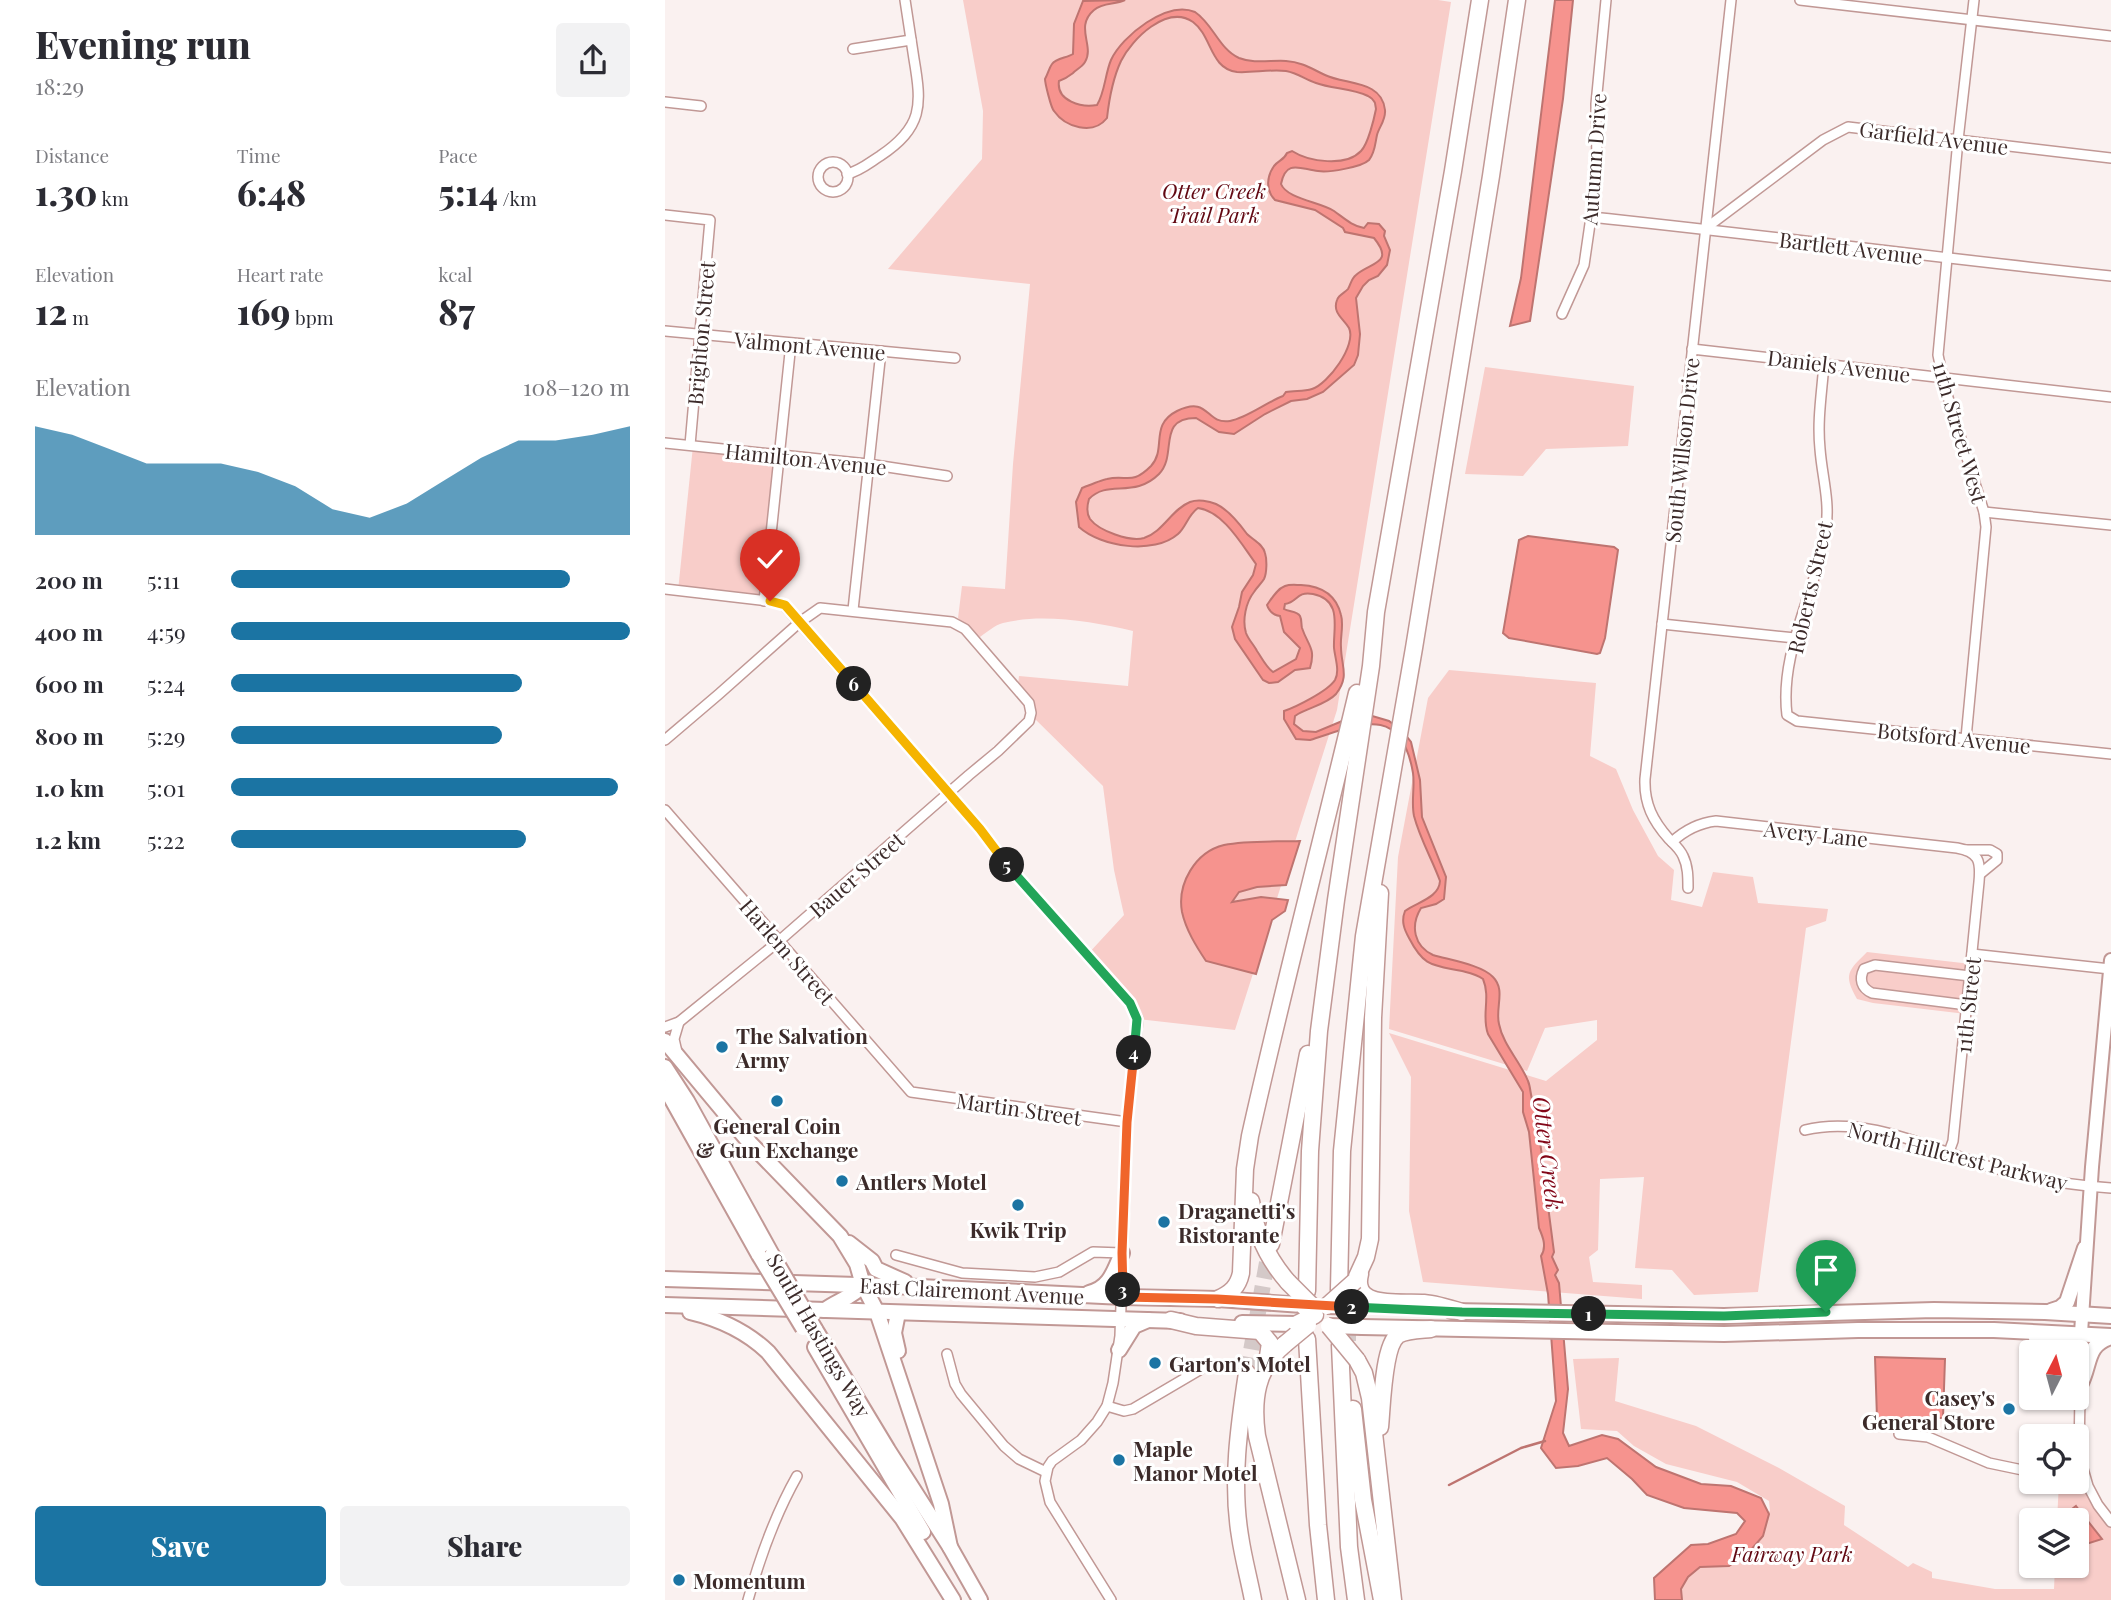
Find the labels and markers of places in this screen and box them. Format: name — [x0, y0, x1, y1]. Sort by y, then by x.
pin — [740, 529, 800, 601]
pin: 6 — [837, 666, 871, 702]
pin: 5 — [989, 848, 1025, 882]
place label: The Salvation Army — [735, 1021, 868, 1073]
pin: 4 — [1117, 1036, 1151, 1070]
marker: The Salvation Army — [714, 1039, 730, 1055]
marker: General Coin & Gun Exchange — [769, 1093, 785, 1109]
place label: General Coin & Gun Exchange — [696, 1111, 858, 1163]
place label: Antlers Motel — [855, 1167, 987, 1195]
marker: Antlers Motel — [834, 1173, 850, 1189]
place label: Draganetti's Ristorante — [1178, 1196, 1295, 1248]
marker: Kwik Trip — [1010, 1197, 1026, 1213]
marker: Draganetti's Ristorante — [1156, 1214, 1172, 1230]
place label: Kwik Trip — [969, 1215, 1067, 1243]
pin — [1796, 1240, 1856, 1312]
pin: 3 — [1105, 1272, 1141, 1308]
pin: 2 — [1335, 1290, 1369, 1324]
pin: 1 — [1571, 1296, 1607, 1332]
place label: Garton's Motel — [1169, 1349, 1311, 1377]
marker: Garton's Motel — [1147, 1355, 1163, 1371]
place label: Casey's General Store — [1862, 1383, 1995, 1435]
marker: Casey's General Store — [2001, 1401, 2017, 1417]
place label: Maple Manor Motel — [1133, 1434, 1258, 1486]
marker: Maple Manor Motel — [1111, 1452, 1127, 1468]
place label: Momentum — [693, 1566, 805, 1594]
marker: Momentum — [671, 1572, 687, 1588]

